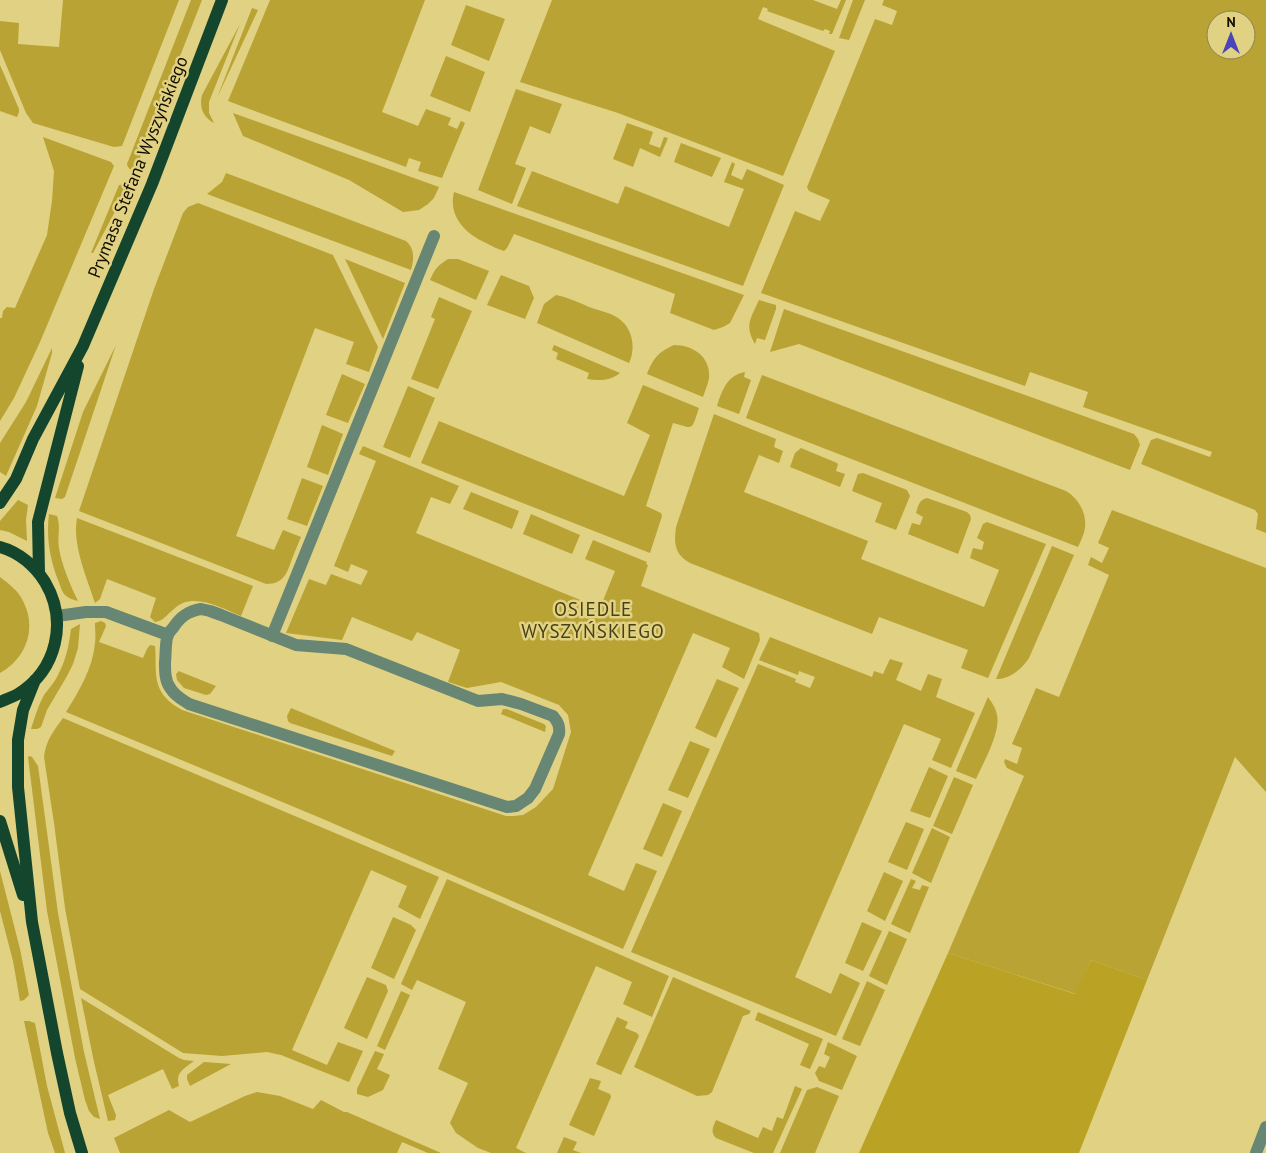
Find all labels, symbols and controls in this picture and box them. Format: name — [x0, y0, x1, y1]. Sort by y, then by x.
north arrow — [1206, 10, 1256, 60]
text: N — [1226, 13, 1236, 31]
street label: Prymasa Stefana Wyszyńskiego — [82, 53, 193, 281]
district label: OSIEDLE WYSZYŃSKIEGO — [521, 597, 665, 643]

